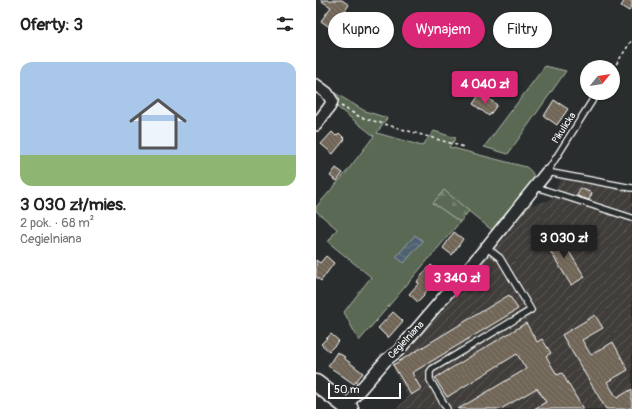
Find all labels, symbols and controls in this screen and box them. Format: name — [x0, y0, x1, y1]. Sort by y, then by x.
chip: Kupno — [328, 12, 394, 48]
chip: Wynajem — [402, 12, 485, 48]
chip: Filtry — [493, 12, 552, 48]
icon: filters — [274, 13, 296, 35]
text: Oferty: 3 — [20, 14, 83, 35]
north arrow — [580, 60, 620, 100]
map controls — [580, 60, 620, 100]
pin: 4 040 zł — [444, 71, 526, 105]
text: 4 040 zł — [461, 76, 509, 92]
icon: home — [122, 88, 194, 160]
street label: Pikulicka — [550, 110, 579, 146]
text: 3 030 zł/mies. — [20, 194, 127, 215]
text: 2 pok. · 68 m² — [20, 215, 94, 231]
pin: 3 030 zł — [523, 225, 605, 259]
text: 3 030 zł — [540, 230, 588, 246]
text: Cegielniana — [20, 231, 82, 247]
pin: 3 340 zł — [416, 265, 498, 299]
text: 3 340 zł — [434, 270, 480, 286]
street label: Cegielniana — [385, 318, 427, 361]
scale bar — [328, 381, 401, 400]
text: 50 m — [334, 383, 360, 396]

